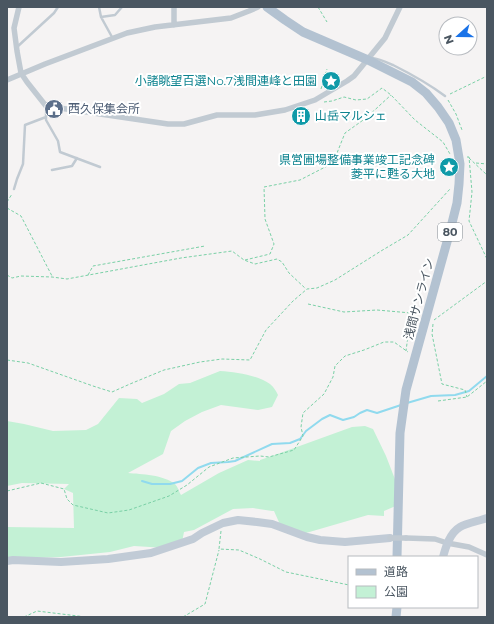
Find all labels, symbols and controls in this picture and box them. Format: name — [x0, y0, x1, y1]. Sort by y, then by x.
north arrow — [438, 16, 478, 56]
text: N — [441, 33, 457, 46]
place icon: 小諸眺望百選No.7浅間連峰と田園 — [320, 70, 342, 92]
place label: 小諸眺望百選No.7浅間連峰と田園 — [134, 73, 317, 88]
public building icon: 西久保集会所 — [43, 98, 65, 120]
place label: 西久保集会所 — [68, 101, 140, 116]
building icon: 山岳マルシェ — [290, 105, 312, 127]
place label: 山岳マルシェ — [315, 108, 387, 123]
place label: 県営圃場整備事業竣工記念碑 菱平に甦る大地 — [279, 152, 435, 181]
place icon: 県営圃場整備事業竣工記念碑 菱平に甦る大地 — [438, 156, 460, 178]
road number: 80 — [438, 223, 462, 241]
street label: 浅間サンライン — [400, 256, 437, 341]
legend — [348, 556, 478, 608]
text: 道路 — [384, 564, 408, 579]
text: 公園 — [384, 584, 408, 599]

